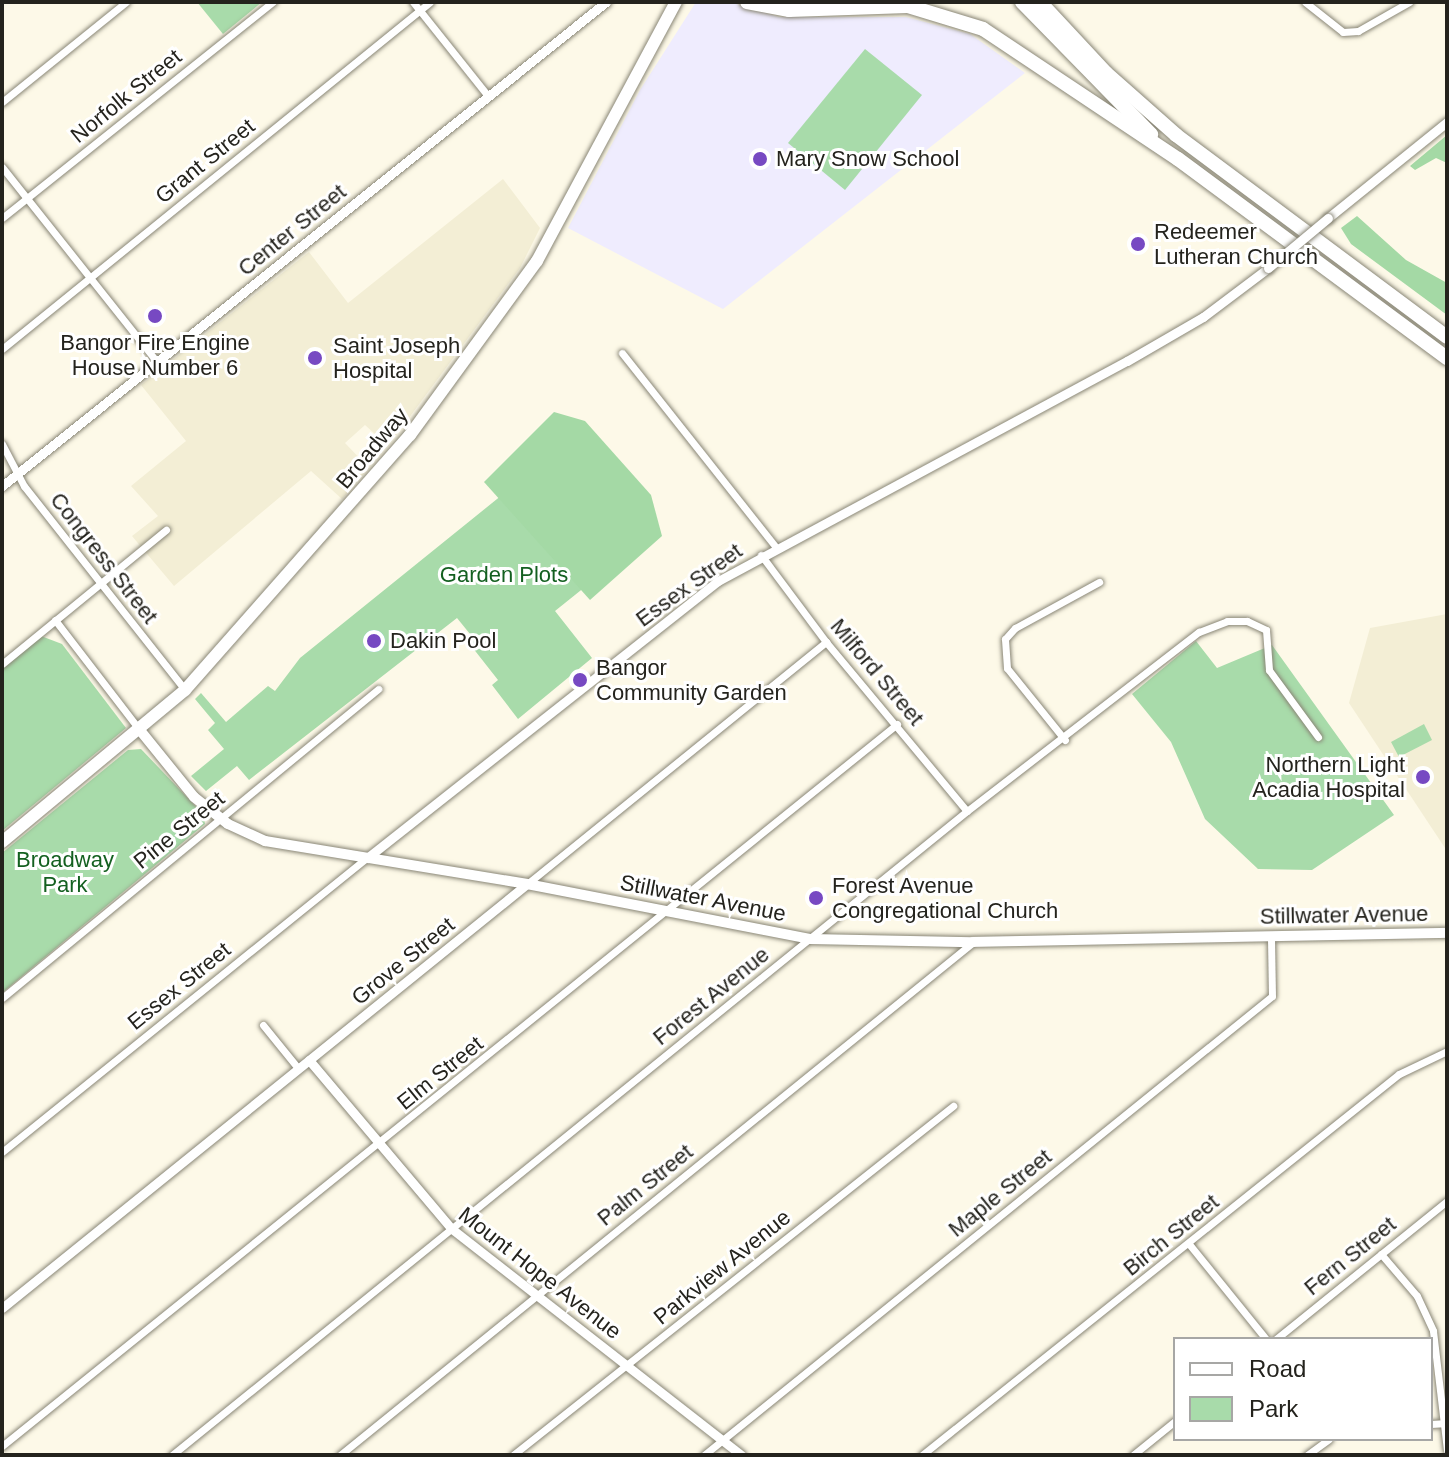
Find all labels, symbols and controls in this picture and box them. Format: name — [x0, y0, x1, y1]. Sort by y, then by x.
street label: Norfolk Street — [65, 43, 187, 149]
street label: Grant Street — [150, 113, 260, 209]
place label: Mary Snow School — [776, 146, 959, 172]
marker: Mary Snow School — [751, 150, 769, 168]
street label: Center Street — [233, 179, 351, 281]
place label: Redeemer Lutheran Church — [1154, 218, 1318, 270]
marker: Redeemer Lutheran Church — [1129, 235, 1147, 253]
marker: Bangor Fire Engine House Number 6 — [146, 307, 164, 325]
place label: Bangor Fire Engine House Number 6 — [60, 329, 250, 380]
place label: Saint Joseph Hospital — [333, 332, 460, 384]
marker: Saint Joseph Hospital — [304, 347, 326, 369]
street label: Broadway — [330, 402, 414, 494]
street label: Congress Street — [45, 487, 163, 629]
street label: Essex Street — [631, 538, 747, 632]
park label: Garden Plots — [440, 562, 568, 588]
street label: Milford Street — [825, 613, 929, 731]
place label: Dakin Pool — [390, 628, 496, 654]
marker: Dakin Pool — [365, 632, 383, 650]
place label: Bangor Community Garden — [596, 654, 787, 706]
marker: Bangor Community Garden — [571, 671, 589, 689]
place label: Northern Light Acadia Hospital — [1252, 751, 1405, 802]
marker: Northern Light Acadia Hospital — [1412, 766, 1434, 788]
street label: Pine Street — [128, 785, 230, 875]
park label: Broadway Park — [16, 846, 114, 898]
street label: Stillwater Avenue — [617, 869, 789, 927]
place label: Forest Avenue Congregational Church — [832, 872, 1058, 924]
marker: Forest Avenue Congregational Church — [807, 889, 825, 907]
street label: Stillwater Avenue — [1259, 900, 1429, 930]
street label: Grove Street — [346, 911, 460, 1011]
street label: Essex Street — [122, 936, 236, 1036]
street label: Forest Avenue — [647, 941, 775, 1051]
street label: Elm Street — [392, 1030, 488, 1116]
street label: Palm Street — [592, 1139, 698, 1231]
street label: Maple Street — [943, 1143, 1057, 1243]
street label: Birch Street — [1118, 1189, 1224, 1281]
street label: Mount Hope Avenue — [453, 1201, 627, 1345]
street label: Parkview Avenue — [648, 1203, 796, 1331]
street label: Fern Street — [1299, 1211, 1401, 1301]
legend — [1173, 1337, 1433, 1441]
text: Road — [1249, 1355, 1306, 1382]
text: Park — [1249, 1395, 1298, 1422]

